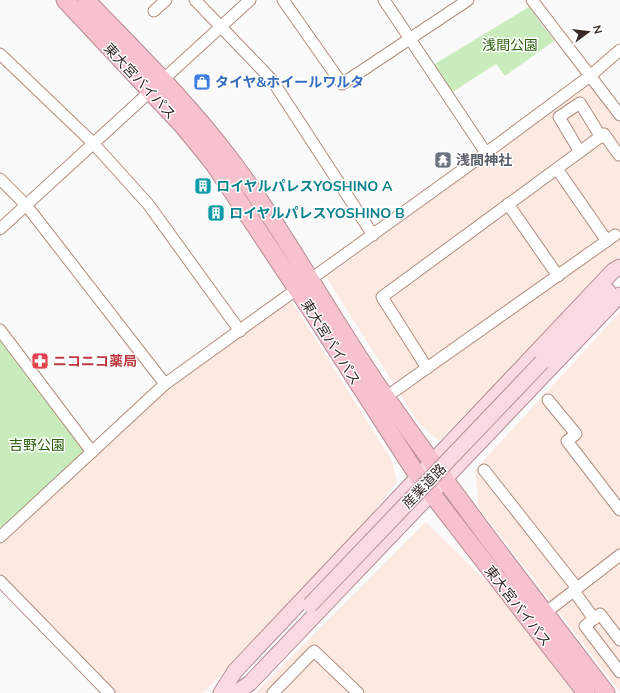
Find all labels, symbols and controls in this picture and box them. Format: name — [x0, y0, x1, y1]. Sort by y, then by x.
north arrow — [568, 12, 608, 52]
text: N — [590, 24, 605, 35]
park label: 浅間公園 — [482, 36, 538, 54]
street label: 東大宮バイパス — [100, 39, 180, 123]
shop icon: タイヤ&ホイールワルタ — [192, 72, 212, 92]
place label: タイヤ&ホイールワルタ — [215, 73, 364, 91]
temple icon: 浅間神社 — [433, 150, 453, 170]
place label: 浅間神社 — [456, 151, 512, 169]
building icon: ロイヤルパレスYOSHINO A — [193, 176, 213, 196]
place label: ロイヤルパレスYOSHINO A — [216, 177, 393, 195]
building icon: ロイヤルパレスYOSHINO B — [206, 203, 226, 223]
place label: ロイヤルパレスYOSHINO B — [229, 204, 405, 222]
street label: 東大宮バイパス — [297, 296, 365, 388]
pharmacy icon: ニコニコ薬局 — [30, 351, 50, 371]
place label: ニコニコ薬局 — [53, 352, 137, 370]
park label: 吉野公園 — [9, 436, 65, 454]
street label: 産業道路 — [398, 460, 450, 512]
street label: 東大宮バイパス — [481, 562, 555, 650]

